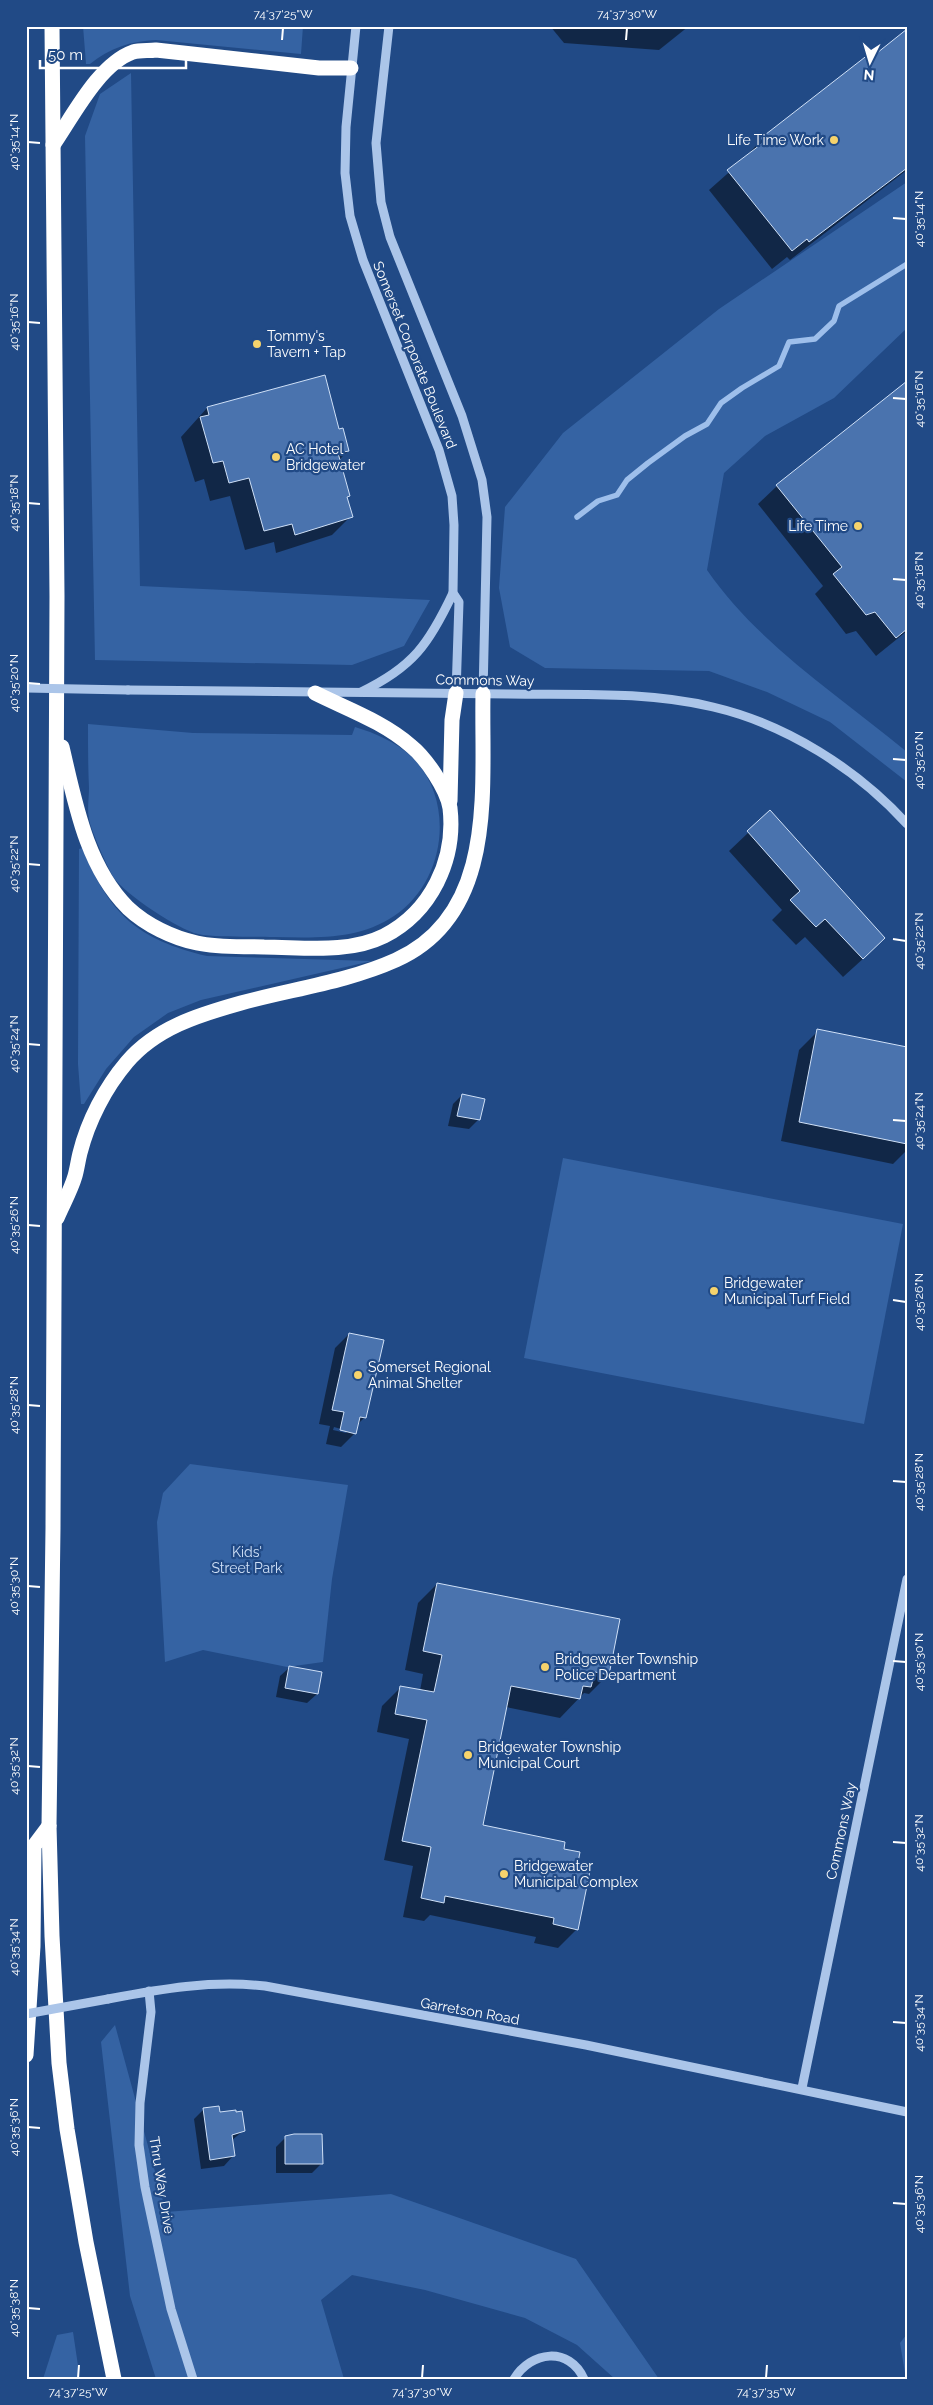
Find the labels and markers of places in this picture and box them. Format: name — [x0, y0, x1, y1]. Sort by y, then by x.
place label: Life Time Work — [727, 132, 825, 148]
marker: Life Time Work — [828, 134, 840, 146]
place label: Tommy's Tavern + Tap — [267, 328, 346, 360]
marker: Tommy's Tavern + Tap — [251, 338, 263, 350]
place label: AC Hotel Bridgewater — [286, 441, 365, 473]
marker: AC Hotel Bridgewater — [270, 451, 282, 463]
place label: Life Time — [788, 518, 848, 534]
marker: Life Time — [852, 520, 864, 532]
place label: Bridgewater Municipal Turf Field — [724, 1275, 850, 1307]
marker: Bridgewater Municipal Turf Field — [708, 1285, 720, 1297]
place label: Somerset Regional Animal Shelter — [368, 1359, 491, 1391]
marker: Somerset Regional Animal Shelter — [352, 1369, 364, 1381]
place label: Bridgewater Township Police Department — [555, 1651, 699, 1683]
marker: Bridgewater Township Police Department — [539, 1661, 551, 1673]
place label: Bridgewater Township Municipal Court — [478, 1739, 622, 1771]
marker: Bridgewater Township Municipal Court — [462, 1749, 474, 1761]
place label: Bridgewater Municipal Complex — [514, 1858, 638, 1890]
marker: Bridgewater Municipal Complex — [498, 1868, 510, 1880]

